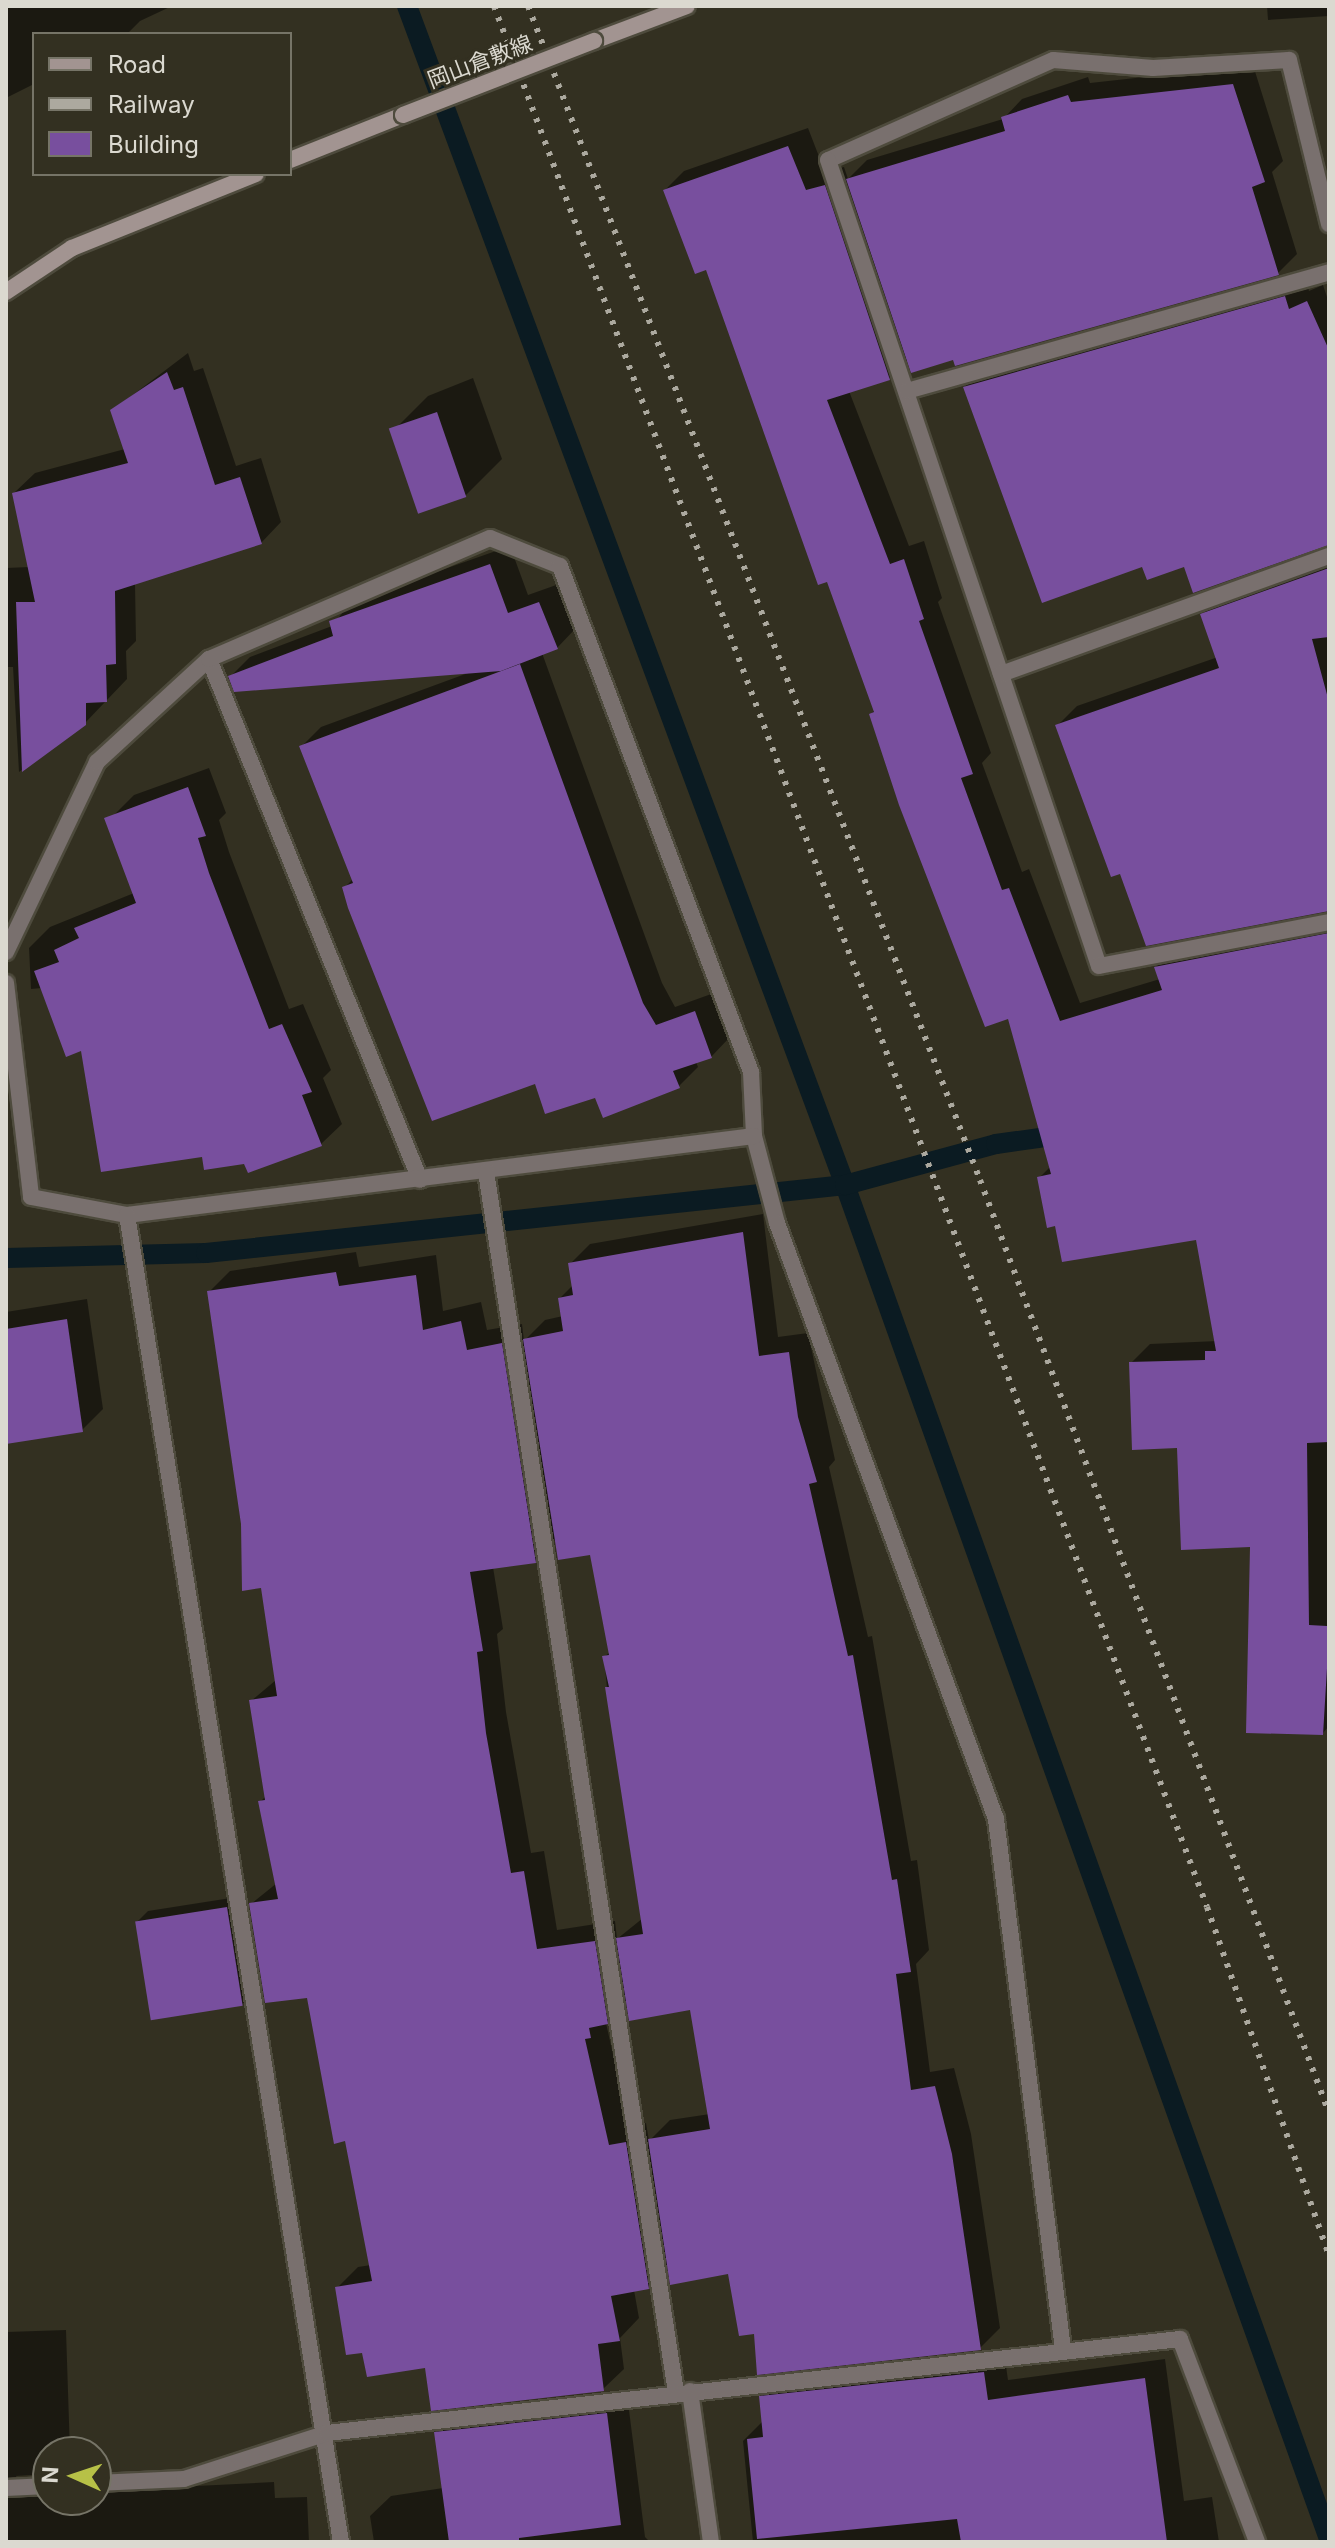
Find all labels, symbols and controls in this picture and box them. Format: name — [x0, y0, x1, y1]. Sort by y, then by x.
street label: 岡山倉敷線 — [424, 30, 536, 94]
legend — [32, 32, 292, 176]
text: Road — [108, 50, 166, 79]
text: Railway — [108, 90, 195, 119]
text: Building — [108, 130, 199, 159]
north arrow — [32, 2436, 112, 2516]
text: N — [37, 2466, 63, 2484]

